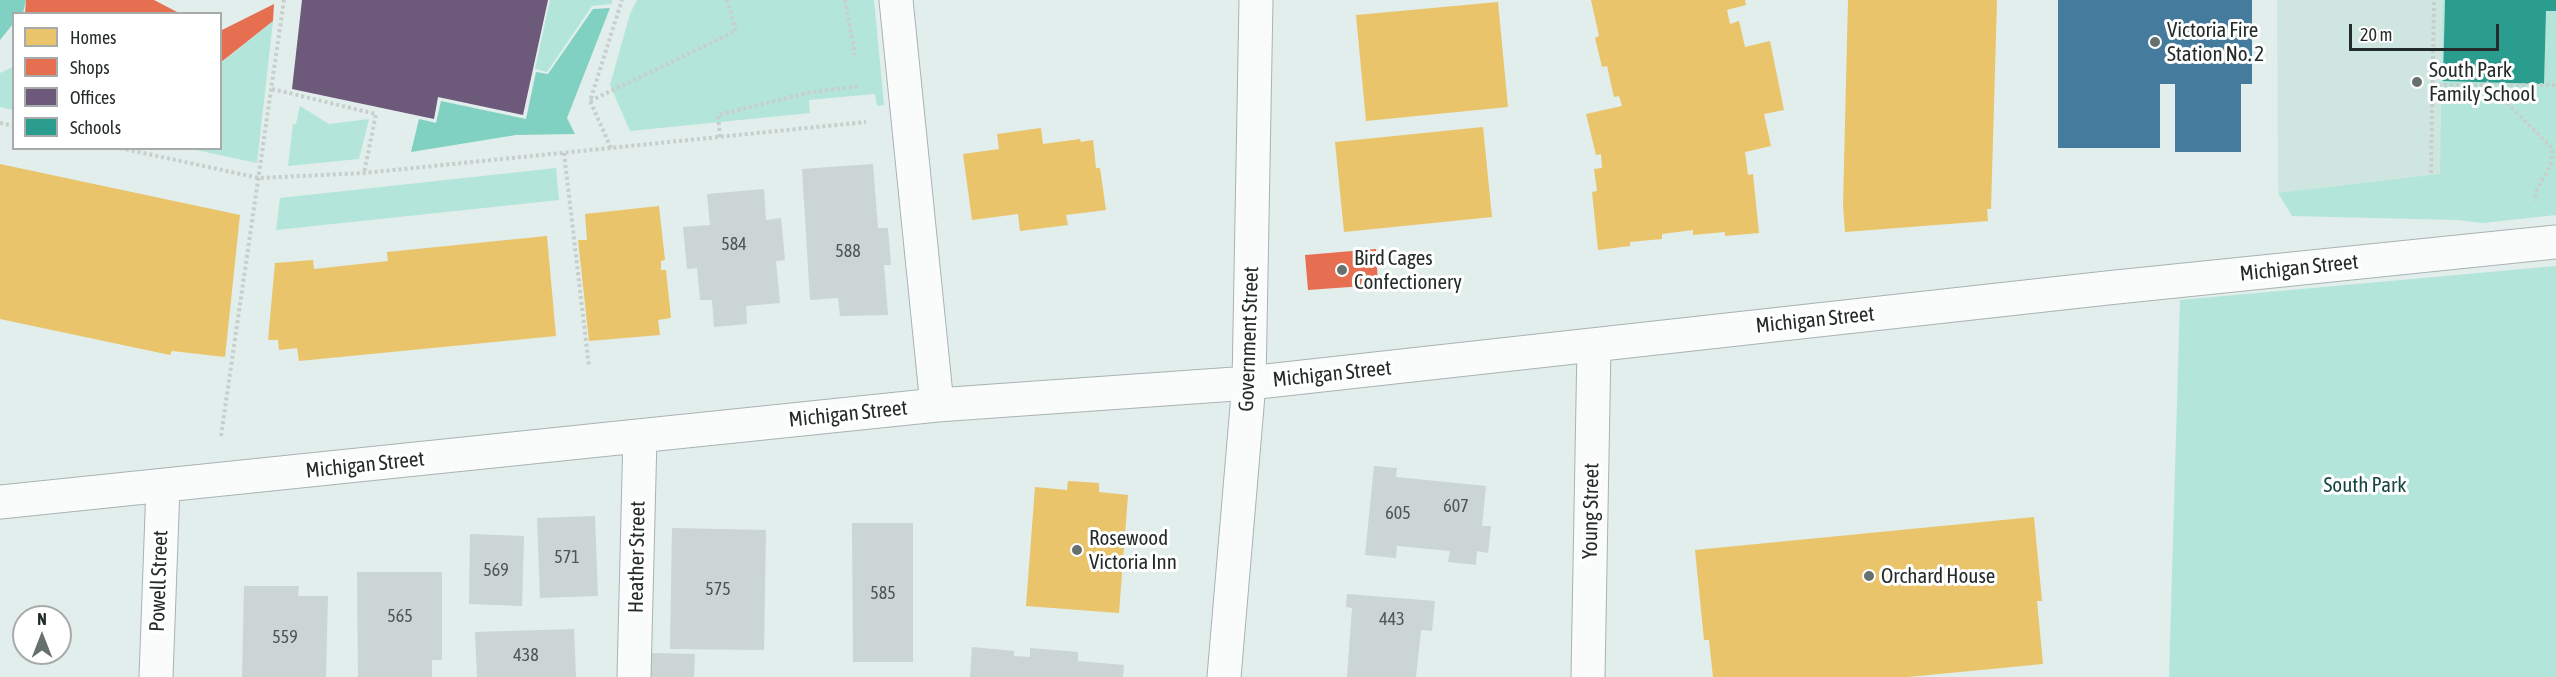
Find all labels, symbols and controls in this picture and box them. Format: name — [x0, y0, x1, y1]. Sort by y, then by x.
legend — [12, 12, 222, 150]
scale bar — [2352, 12, 2502, 50]
place label: Victoria Fire Station No. 2 — [2167, 17, 2264, 67]
text: 20 m — [2360, 24, 2392, 45]
text: Homes — [70, 27, 116, 48]
marker: Victoria Fire Station No. 2 — [2148, 35, 2162, 49]
text: Shops — [70, 57, 110, 78]
place label: South Park Family School — [2429, 57, 2536, 107]
marker: South Park Family School — [2410, 75, 2424, 89]
text: Offices — [70, 87, 116, 108]
text: Schools — [70, 117, 121, 138]
house number: 584 — [721, 233, 747, 255]
house number: 588 — [835, 240, 861, 262]
place label: Bird Cages Confectionery — [1354, 245, 1462, 295]
street label: Michigan Street — [2238, 249, 2360, 287]
marker: Bird Cages Confectionery — [1335, 263, 1349, 277]
street label: Government Street — [1234, 266, 1264, 412]
street label: Michigan Street — [1754, 301, 1876, 339]
street label: Michigan Street — [1271, 355, 1393, 393]
street label: Michigan Street — [787, 395, 909, 433]
street label: Michigan Street — [304, 446, 426, 484]
street label: Young Street — [1578, 463, 1604, 559]
park label: South Park — [2323, 472, 2407, 498]
house number: 607 — [1443, 495, 1469, 517]
street label: Heather Street — [623, 501, 651, 613]
house number: 605 — [1385, 502, 1411, 524]
place label: Rosewood Victoria Inn — [1089, 525, 1177, 575]
street label: Powell Street — [145, 530, 173, 632]
marker: Rosewood Victoria Inn — [1070, 543, 1084, 557]
house number: 571 — [554, 546, 580, 568]
house number: 569 — [483, 559, 509, 581]
place label: Orchard House — [1881, 563, 1995, 589]
marker: Orchard House — [1862, 569, 1876, 583]
house number: 575 — [705, 578, 731, 600]
house number: 585 — [870, 582, 896, 604]
north arrow — [12, 605, 72, 665]
house number: 565 — [387, 605, 413, 627]
house number: 443 — [1379, 608, 1405, 630]
text: N — [37, 610, 47, 628]
house number: 559 — [272, 626, 298, 648]
house number: 438 — [513, 644, 539, 666]

